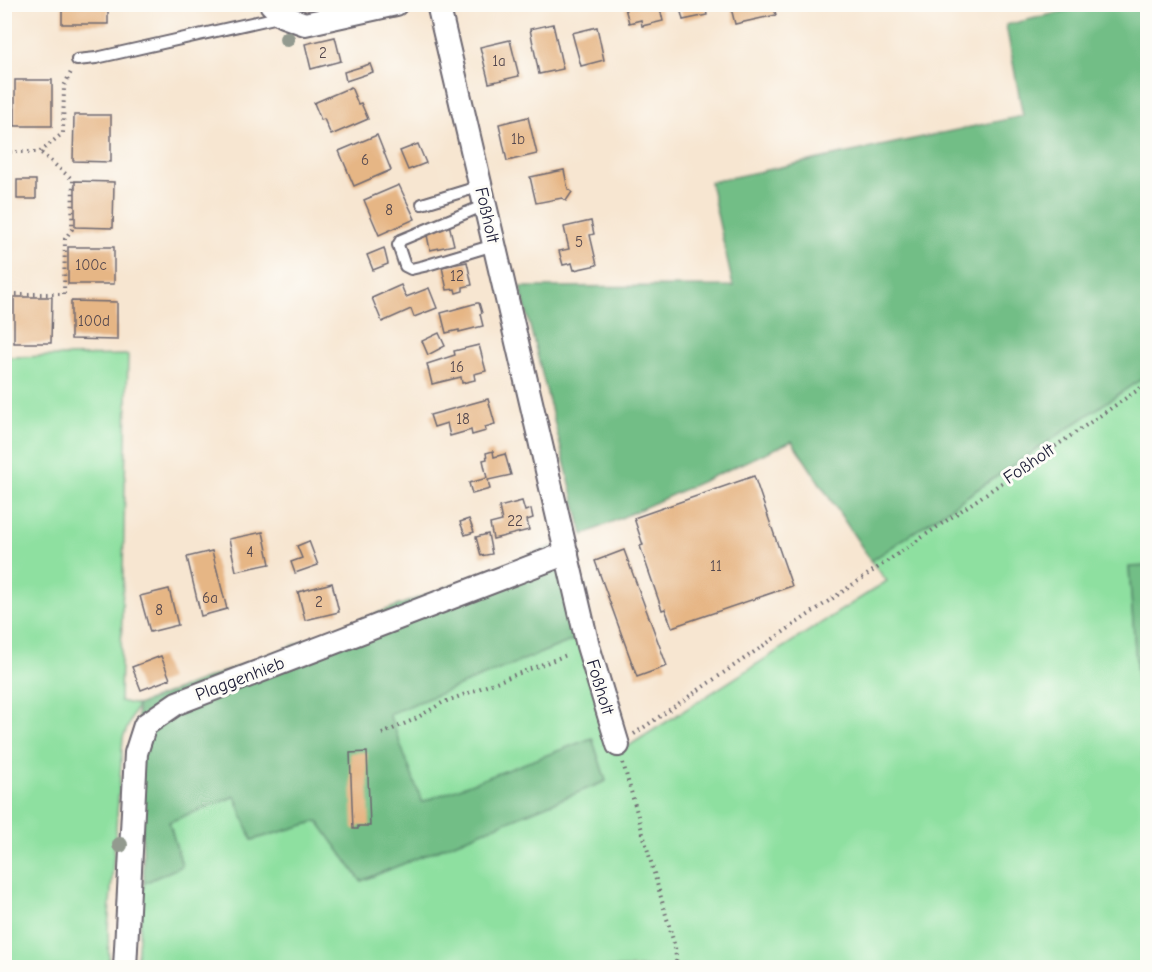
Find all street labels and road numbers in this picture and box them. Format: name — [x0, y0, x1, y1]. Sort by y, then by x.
street label: Foßholt — [470, 185, 504, 246]
street label: Foßholt — [1000, 439, 1059, 489]
street label: Plaggenhieb — [192, 652, 288, 706]
street label: Foßholt — [582, 657, 619, 718]

